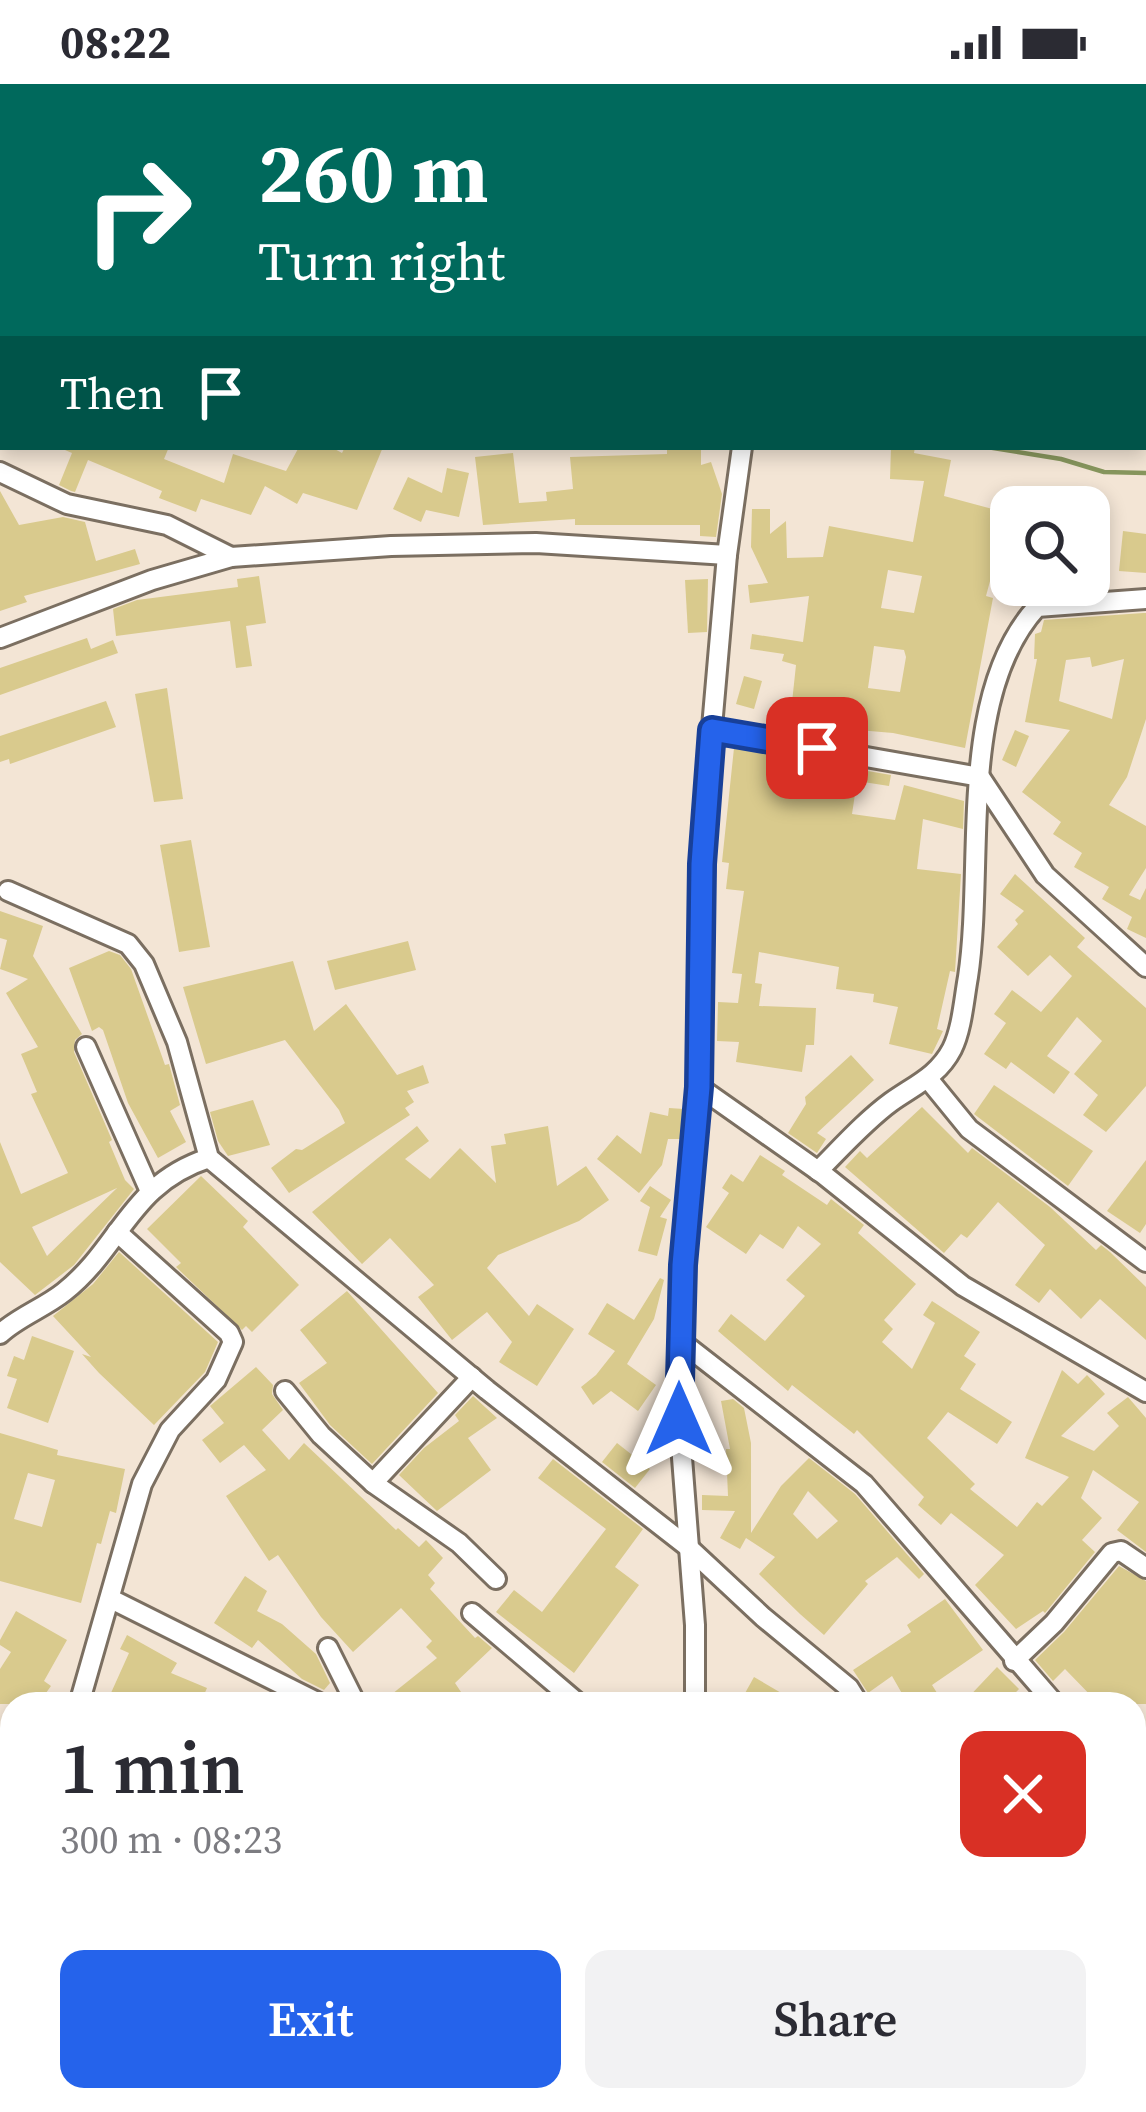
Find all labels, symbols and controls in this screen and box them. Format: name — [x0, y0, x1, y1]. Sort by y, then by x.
text: 08:22 — [60, 11, 171, 73]
text: 260 m — [258, 115, 489, 230]
icon: right — [60, 132, 216, 288]
text: Turn right — [258, 224, 505, 298]
icon: arrive — [188, 360, 254, 426]
text: Then — [60, 362, 164, 424]
map controls — [990, 486, 1110, 606]
button: search — [990, 486, 1110, 606]
pin — [766, 697, 868, 799]
icon: arrive — [784, 715, 850, 781]
position arrow — [616, 1356, 742, 1482]
text: 1 min — [60, 1718, 245, 1817]
button: close — [960, 1731, 1086, 1857]
text: 300 m · 08:23 — [60, 1813, 282, 1866]
button: Exit — [60, 1950, 561, 2088]
button: Share — [585, 1950, 1086, 2088]

